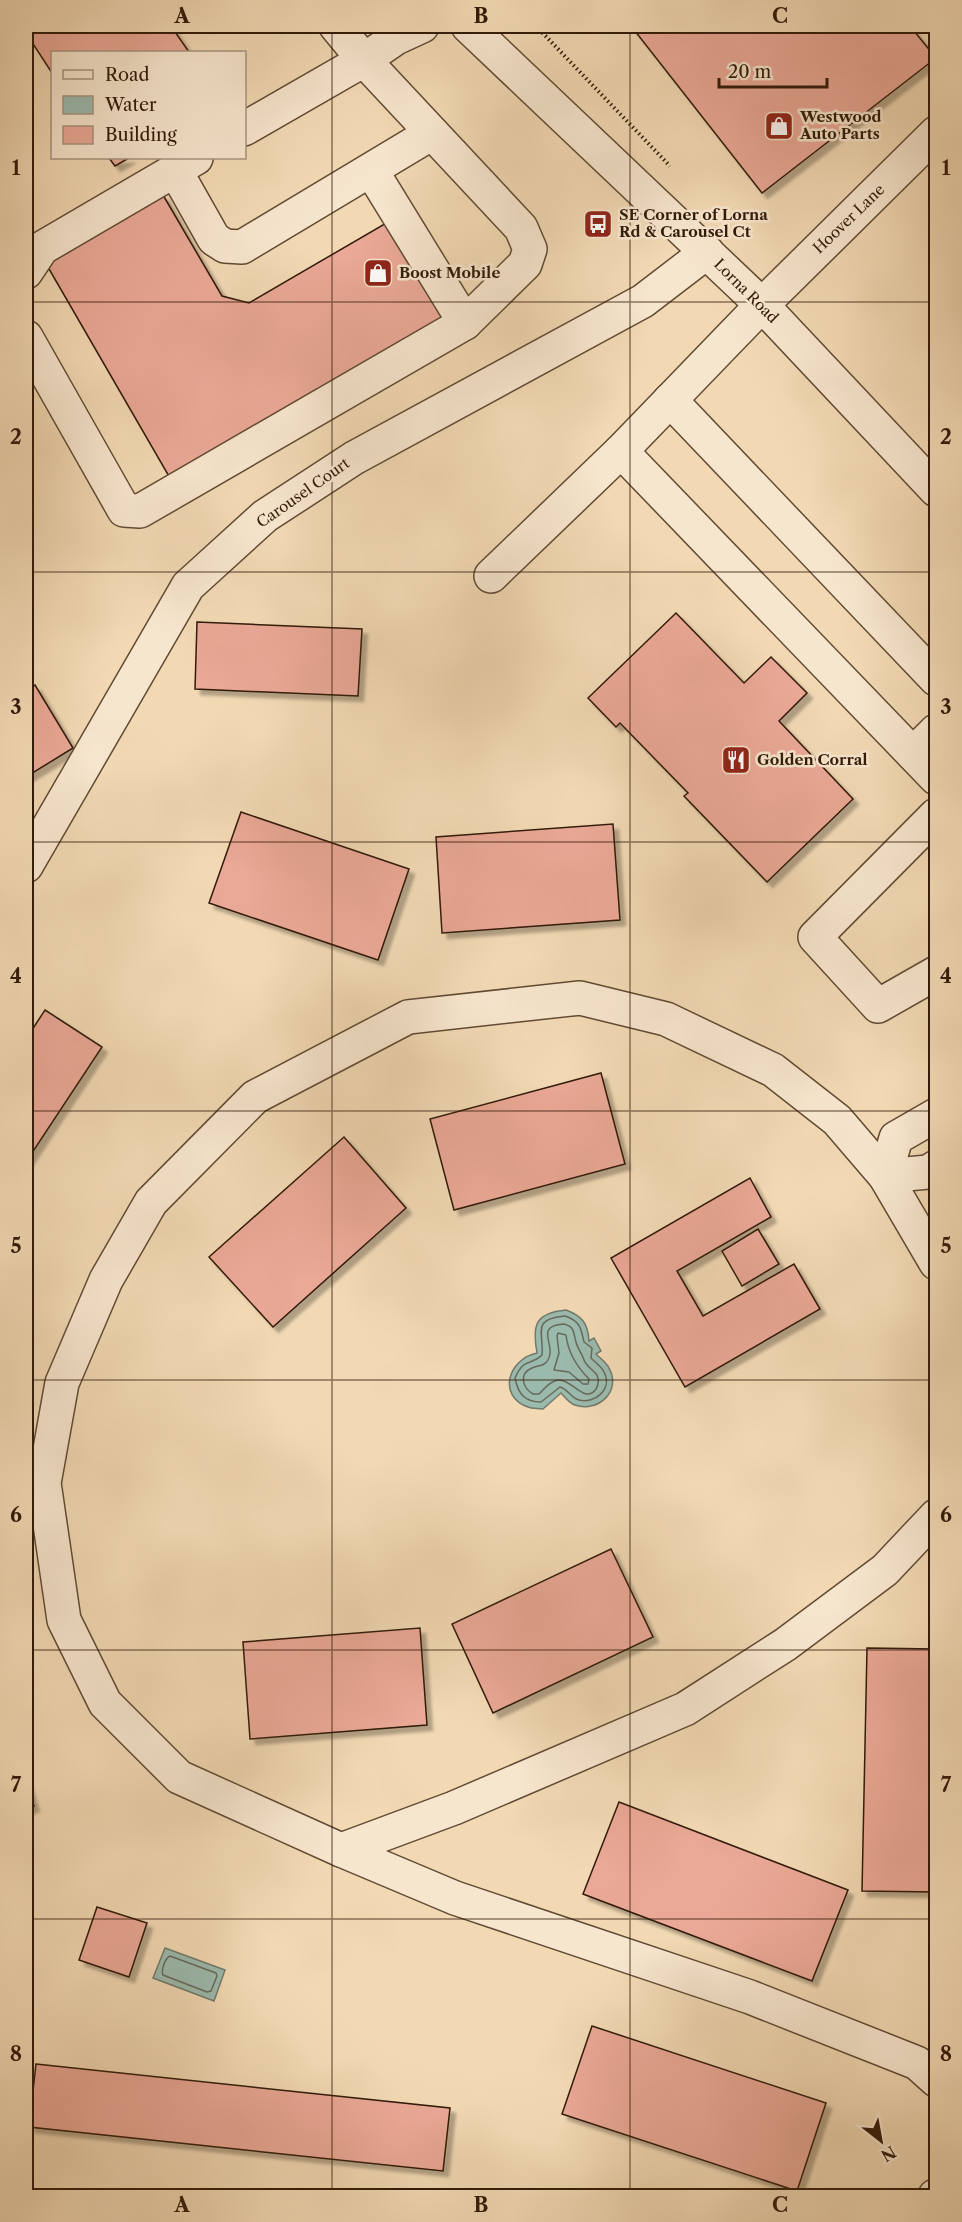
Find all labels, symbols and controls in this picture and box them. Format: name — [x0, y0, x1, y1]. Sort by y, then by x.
text: A — [173, 4, 190, 28]
text: B — [474, 4, 489, 28]
text: C — [772, 4, 788, 28]
legend — [51, 51, 246, 159]
scale bar — [719, 51, 827, 89]
text: 20 m — [728, 61, 772, 83]
text: Road — [105, 64, 150, 86]
text: Water — [104, 94, 157, 116]
place label: Westwood Auto Parts — [799, 107, 882, 143]
shop icon: Westwood Auto Parts — [763, 110, 795, 142]
text: Building — [105, 124, 177, 146]
text: 1 — [12, 156, 21, 180]
text: 1 — [942, 156, 951, 180]
street label: Hoover Lane — [809, 180, 888, 257]
place label: SE Corner of Lorna Rd & Carousel Ct — [619, 205, 768, 241]
bus stop icon: SE Corner of Lorna Rd & Carousel Ct — [582, 208, 614, 240]
street label: Lorna Road — [710, 254, 783, 327]
shop icon: Boost Mobile — [362, 257, 394, 289]
place label: Boost Mobile — [399, 263, 500, 282]
text: 2 — [10, 425, 22, 449]
text: 2 — [940, 425, 952, 449]
street label: Carousel Court — [253, 453, 353, 532]
text: 3 — [10, 695, 22, 719]
text: 3 — [940, 695, 952, 719]
restaurant icon: Golden Corral — [720, 744, 752, 776]
place label: Golden Corral — [757, 750, 868, 769]
text: 4 — [10, 964, 22, 988]
text: 4 — [940, 964, 952, 988]
text: 5 — [10, 1234, 22, 1258]
text: 5 — [940, 1234, 952, 1258]
text: 6 — [10, 1503, 22, 1527]
text: 6 — [940, 1503, 952, 1527]
text: 7 — [11, 1773, 22, 1797]
text: 7 — [941, 1773, 952, 1797]
text: 8 — [10, 2042, 22, 2066]
text: 8 — [940, 2042, 952, 2066]
north arrow — [851, 2111, 911, 2171]
text: N — [878, 2142, 900, 2166]
text: A — [173, 2193, 190, 2217]
text: B — [474, 2193, 489, 2217]
text: C — [772, 2193, 788, 2217]

